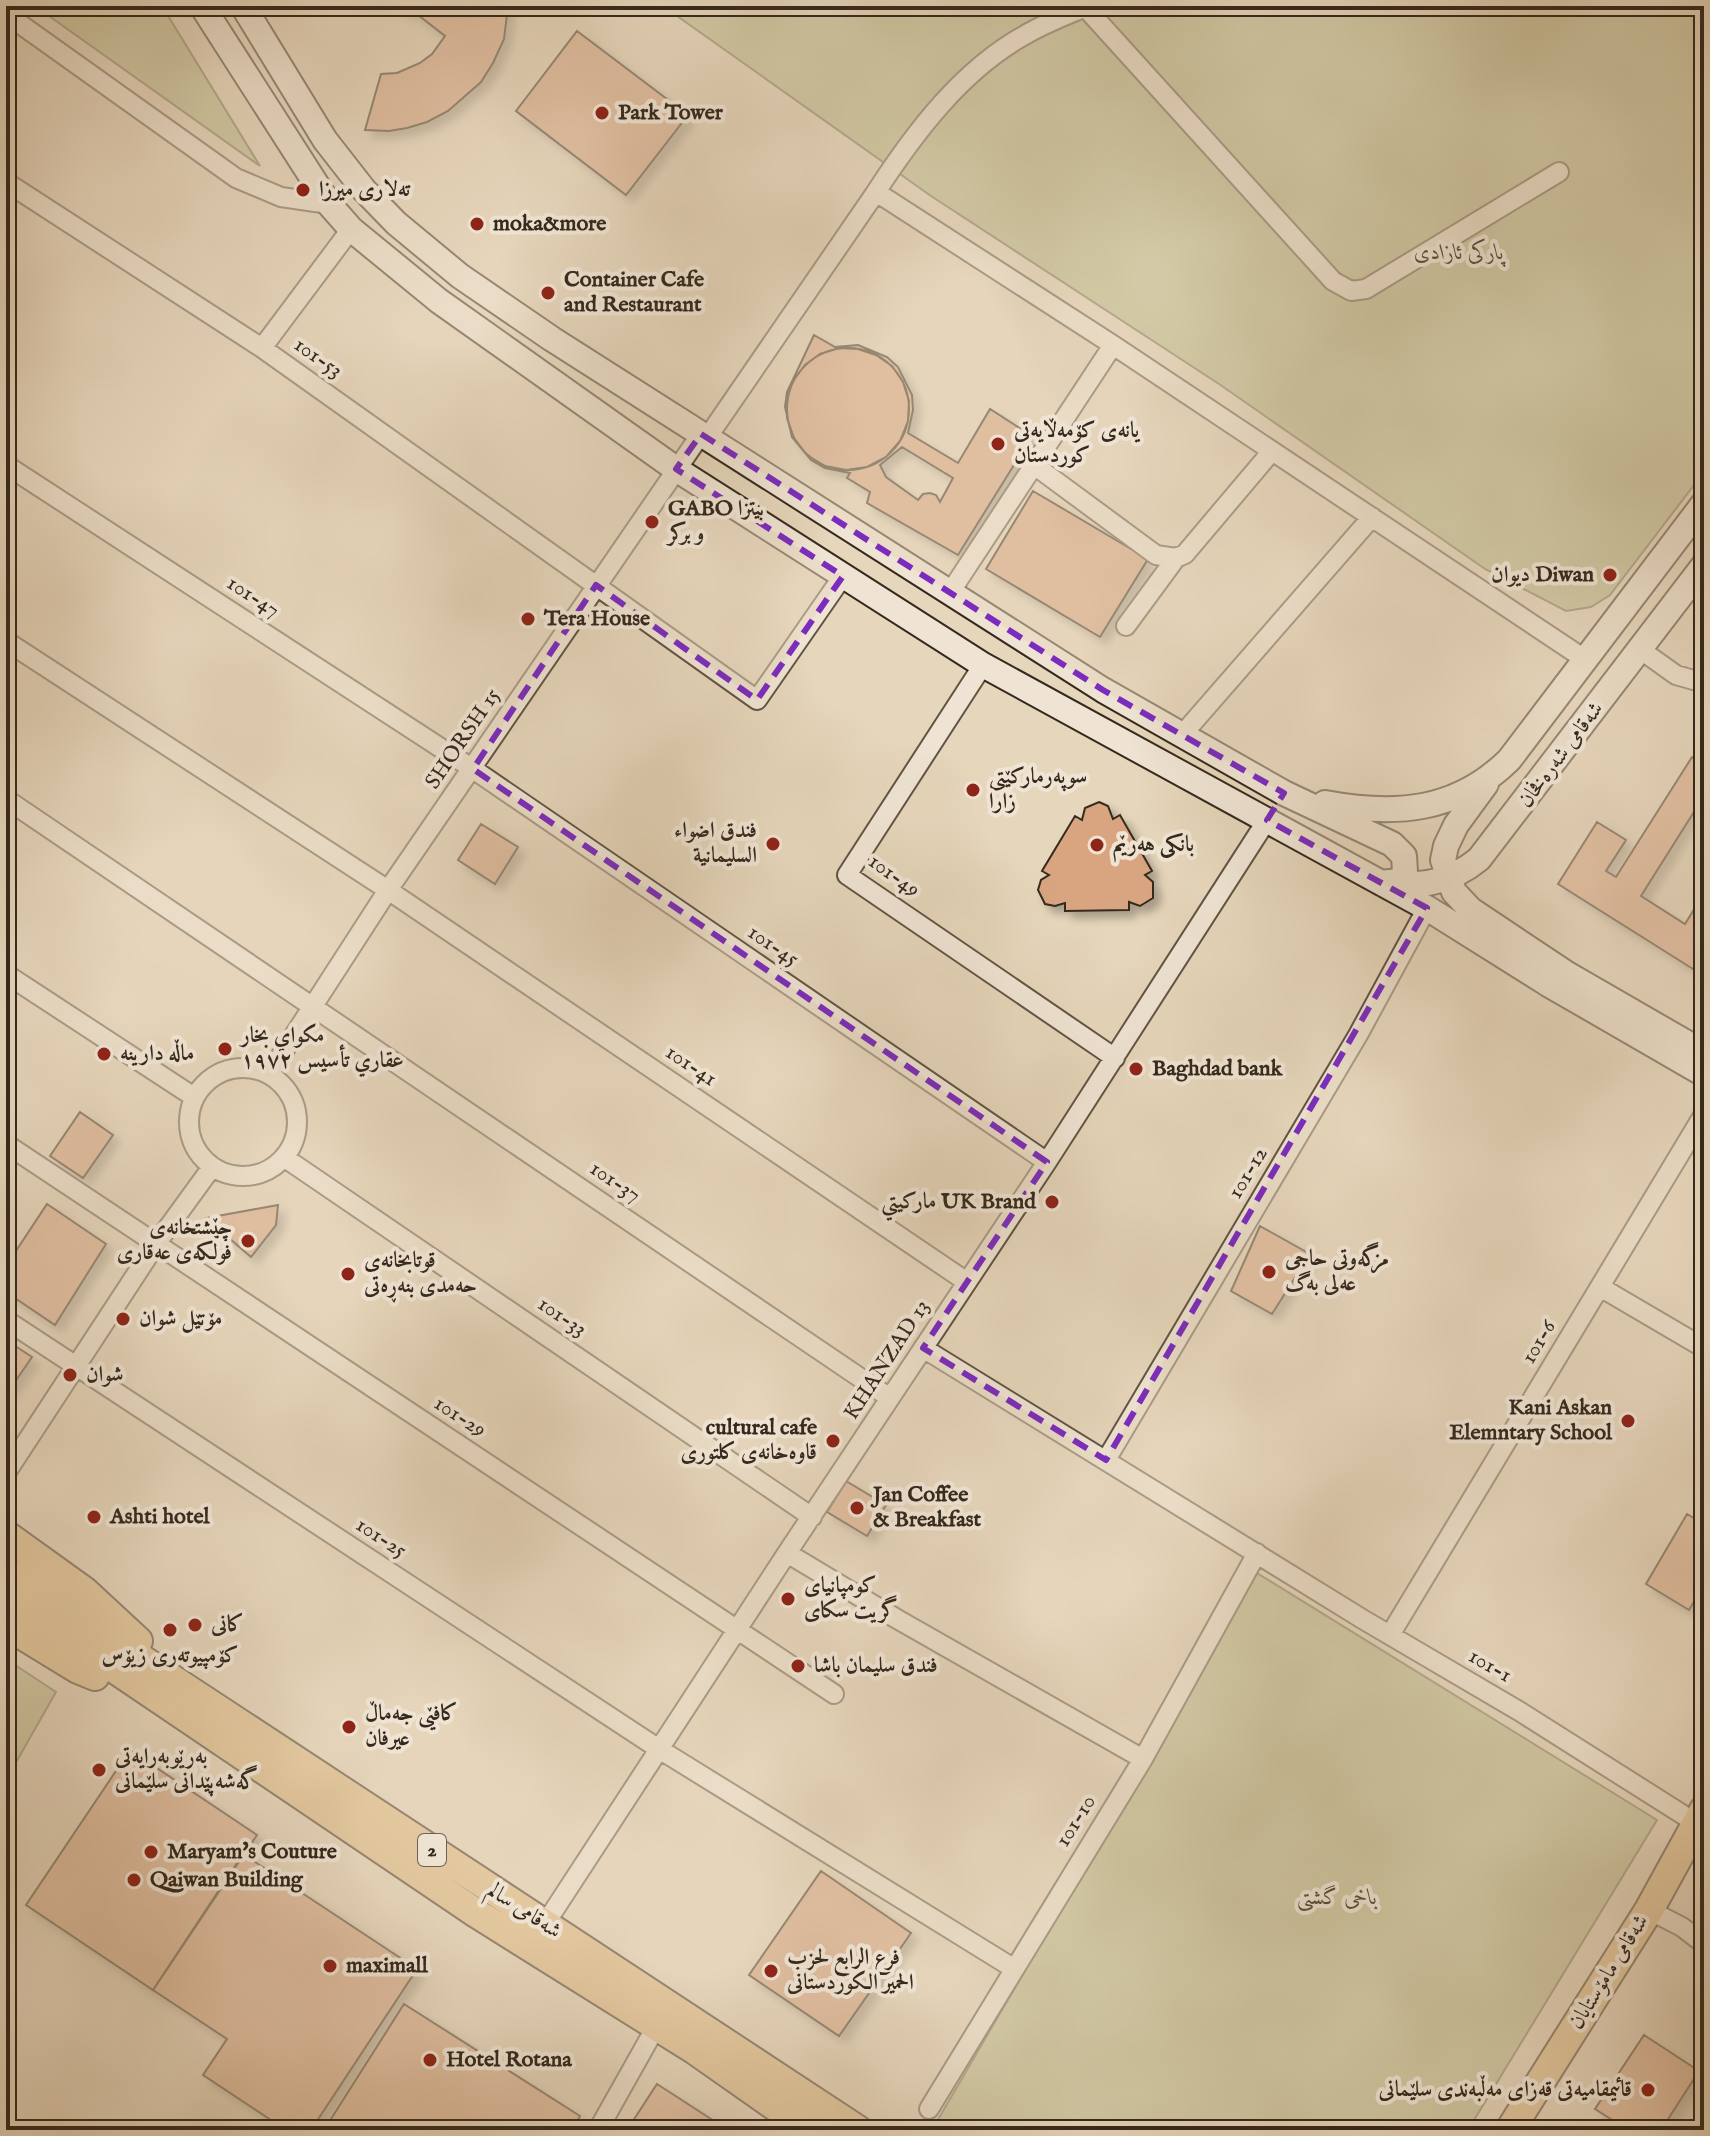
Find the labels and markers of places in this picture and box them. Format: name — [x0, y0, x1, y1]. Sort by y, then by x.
place label: Park Tower — [618, 99, 724, 127]
marker: Park Tower — [593, 104, 611, 122]
place label: تەلاری میرزا — [319, 176, 411, 204]
marker: تەلاری میرزا — [294, 181, 312, 199]
place label: moka&more — [493, 210, 606, 238]
marker: moka&more — [468, 215, 486, 233]
place label: Container Cafe and Restaurant — [564, 266, 704, 319]
marker: Container Cafe and Restaurant — [539, 284, 557, 302]
place label: یانەی کۆمەڵایەتی کوردستان — [1013, 417, 1141, 470]
marker: یانەی کۆمەڵایەتی کوردستان — [989, 435, 1007, 453]
place label: GABO بيتزا و بركر — [665, 495, 764, 548]
marker: GABO بيتزا و بركر — [643, 513, 661, 531]
place label: دیوان Diwan — [1491, 561, 1594, 589]
marker: دیوان Diwan — [1601, 566, 1619, 584]
place label: Tera House — [543, 605, 650, 633]
marker: Tera House — [519, 610, 537, 628]
place label: سوپەرمارکێتی زارا — [989, 763, 1087, 816]
marker: سوپەرمارکێتی زارا — [964, 781, 982, 799]
place label: فندق اضواء السليمانية — [674, 817, 757, 870]
place label: بانکی هەرێم — [1113, 831, 1194, 863]
marker: فندق اضواء السليمانية — [764, 835, 782, 853]
marker: بانکی هەرێم — [1088, 836, 1106, 854]
place label: مكواي بخار عقاري تأسيس ١٩٧٢ — [238, 1022, 404, 1078]
place label: ماڵە دارینە — [120, 1039, 194, 1068]
marker: مكواي بخار عقاري تأسيس ١٩٧٢ — [216, 1040, 234, 1058]
marker: ماڵە دارینە — [95, 1045, 113, 1063]
place label: Baghdad bank — [1152, 1055, 1283, 1083]
marker: Baghdad bank — [1127, 1060, 1145, 1078]
place label: مارکيتي UK Brand — [881, 1188, 1037, 1221]
marker: مارکيتي UK Brand — [1043, 1193, 1061, 1211]
place label: چێشتخانەی فولکەی عەقاری — [117, 1214, 232, 1267]
marker: چێشتخانەی فولکەی عەقاری — [239, 1232, 257, 1250]
place label: مزگەوتی حاجی عەلی بەگ — [1284, 1241, 1389, 1298]
place label: قوتابخانەی حەمدی بنەڕەتی — [363, 1247, 477, 1303]
marker: مزگەوتی حاجی عەلی بەگ — [1260, 1263, 1278, 1281]
marker: قوتابخانەی حەمدی بنەڕەتی — [339, 1265, 357, 1283]
place label: مۆتێل شوان — [139, 1305, 222, 1333]
marker: مۆتێل شوان — [114, 1310, 132, 1328]
place label: شوان — [86, 1361, 123, 1389]
marker: شوان — [61, 1366, 79, 1384]
place label: Kani Askan Elemntary School — [1449, 1394, 1613, 1447]
marker: Kani Askan Elemntary School — [1619, 1412, 1637, 1430]
place label: cultural cafe قاوەخانەی کلتوری — [680, 1414, 817, 1467]
marker: cultural cafe قاوەخانەی کلتوری — [824, 1432, 842, 1450]
place label: Jan Coffee & Breakfast — [870, 1481, 982, 1534]
marker: Jan Coffee & Breakfast — [848, 1499, 866, 1517]
place label: Ashti hotel — [109, 1503, 211, 1531]
marker: Ashti hotel — [85, 1508, 103, 1526]
place label: كومپانياى گريت سكاى — [804, 1572, 898, 1625]
marker: كومپانياى گريت سكاى — [779, 1590, 797, 1608]
place label: کانی — [210, 1611, 244, 1639]
marker: کانی — [186, 1616, 204, 1634]
marker: کۆمپیوتەری زیۆس — [161, 1621, 179, 1639]
place label: کۆمپیوتەری زیۆس — [102, 1642, 238, 1670]
place label: فندق سليمان باشا — [814, 1652, 938, 1680]
marker: فندق سليمان باشا — [789, 1657, 807, 1675]
place label: کافێی جەماڵ عیرفان — [365, 1700, 458, 1753]
marker: کافێی جەماڵ عیرفان — [340, 1718, 358, 1736]
place label: بەڕێوبەرایەتی گەشەپێدانی سلێمانی — [114, 1743, 258, 1797]
marker: بەڕێوبەرایەتی گەشەپێدانی سلێمانی — [90, 1761, 108, 1779]
place label: Maryam's Couture — [167, 1838, 337, 1866]
marker: Maryam's Couture — [142, 1843, 160, 1861]
place label: Qaiwan Building — [150, 1866, 304, 1894]
marker: Qaiwan Building — [125, 1871, 143, 1889]
place label: فرع الرابع لحزب الحمير الكوردستانى — [786, 1944, 914, 1997]
place label: maximall — [346, 1952, 429, 1980]
marker: maximall — [321, 1957, 339, 1975]
marker: فرع الرابع لحزب الحمير الكوردستانى — [762, 1962, 780, 1980]
place label: Hotel Rotana — [446, 2046, 572, 2074]
marker: Hotel Rotana — [421, 2051, 439, 2069]
place label: قائیمقامیەتی قەزای مەڵبەندی سلێمانی — [1378, 2075, 1632, 2104]
marker: قائیمقامیەتی قەزای مەڵبەندی سلێمانی — [1639, 2081, 1657, 2099]

